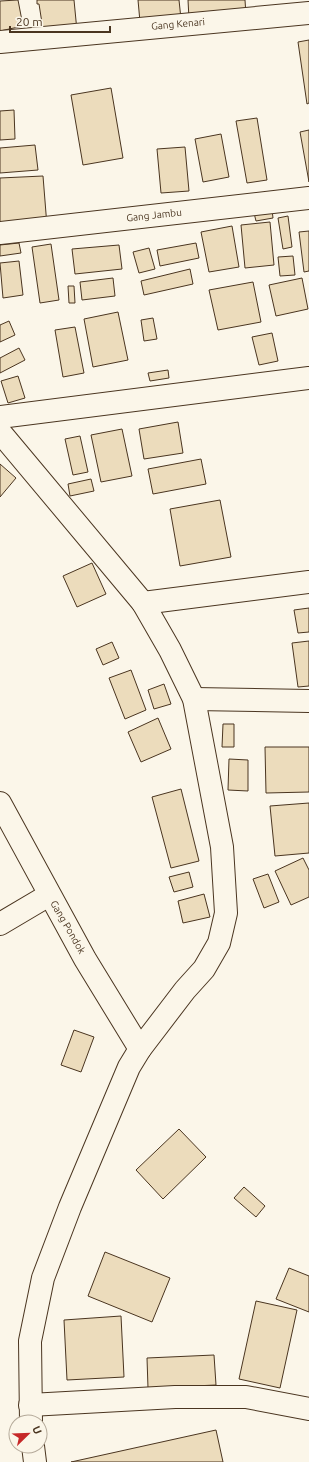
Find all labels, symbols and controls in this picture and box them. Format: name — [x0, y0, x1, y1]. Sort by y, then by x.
scale bar — [10, 8, 110, 34]
text: 20 m — [16, 15, 43, 28]
street label: Gang Kenari — [151, 16, 205, 32]
street label: Gang Jambu — [126, 207, 182, 223]
street label: Gang Pondok — [48, 898, 88, 956]
north arrow — [8, 1414, 48, 1454]
text: U — [30, 1424, 44, 1436]

